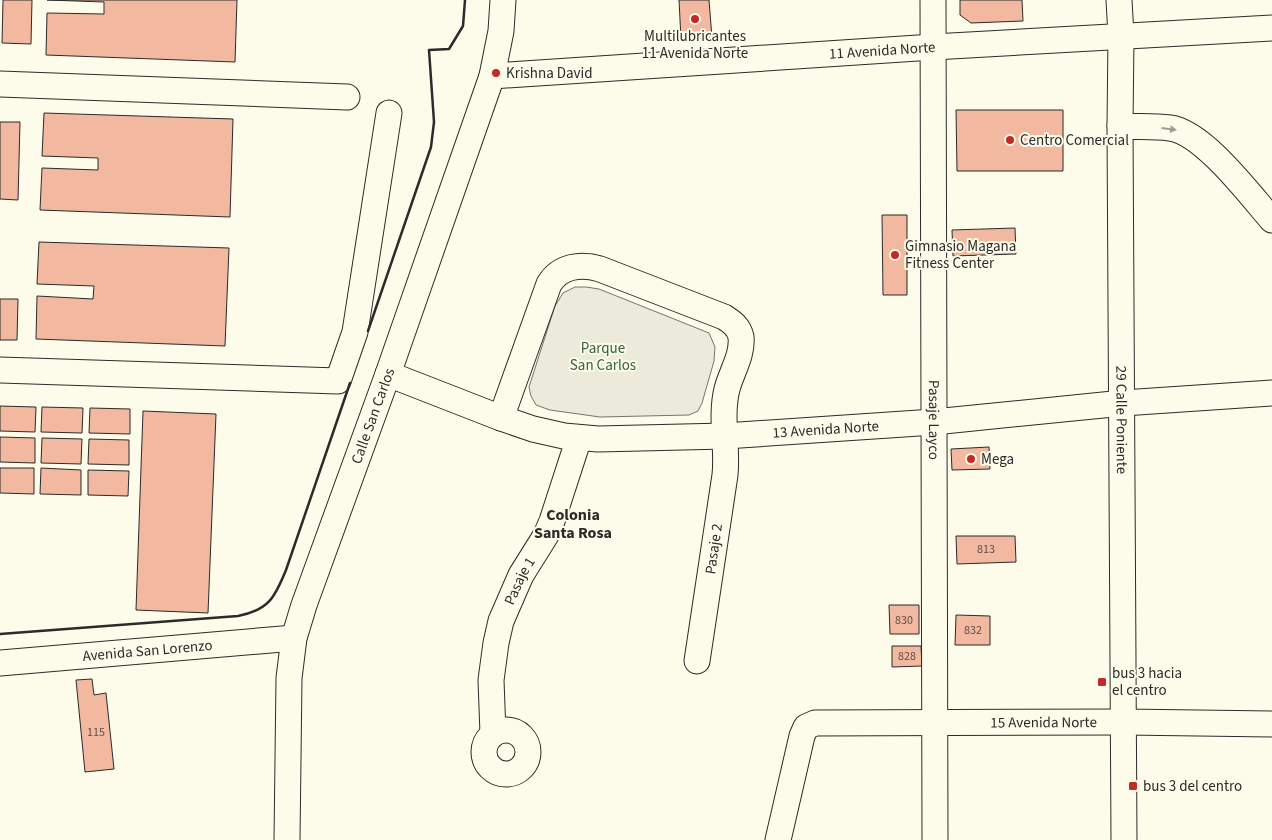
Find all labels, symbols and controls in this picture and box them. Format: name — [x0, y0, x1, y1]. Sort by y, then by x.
marker: Multilubricantes 11 Avenida Norte — [689, 13, 701, 25]
place label: Multilubricantes 11 Avenida Norte — [642, 26, 748, 64]
street label: 11 Avenida Norte — [828, 36, 936, 64]
place label: Krishna David — [506, 63, 593, 84]
marker: Krishna David — [490, 67, 502, 79]
one-way arrow — [1161, 125, 1177, 133]
place label: Centro Comercial — [1020, 130, 1129, 151]
marker: Centro Comercial — [1004, 134, 1016, 146]
place label: Gimnasio Magana Fitness Center — [905, 236, 1016, 274]
marker: Gimnasio Magana Fitness Center — [889, 249, 901, 261]
park label: Parque San Carlos — [570, 338, 636, 376]
street label: Calle San Carlos — [346, 365, 400, 467]
street label: 29 Calle Poniente — [1111, 366, 1132, 474]
street label: Pasaje Layco — [923, 380, 945, 460]
street label: 13 Avenida Norte — [772, 415, 880, 443]
place label: Mega — [981, 449, 1014, 470]
marker: Mega — [965, 453, 977, 465]
district label: Colonia Santa Rosa — [534, 504, 612, 544]
street label: Pasaje 2 — [700, 522, 728, 576]
house number: 813 — [977, 541, 995, 558]
street label: Pasaje 1 — [499, 553, 540, 608]
house number: 830 — [895, 612, 913, 629]
house number: 832 — [964, 622, 982, 639]
street label: Avenida San Lorenzo — [82, 634, 213, 666]
house number: 828 — [898, 648, 916, 665]
place label: bus 3 hacia el centro — [1112, 663, 1182, 701]
marker: bus 3 hacia el centro — [1096, 676, 1108, 688]
street label: 15 Avenida Norte — [990, 712, 1097, 733]
house number: 115 — [87, 724, 105, 741]
place label: bus 3 del centro — [1143, 776, 1242, 797]
marker: bus 3 del centro — [1127, 780, 1139, 792]

